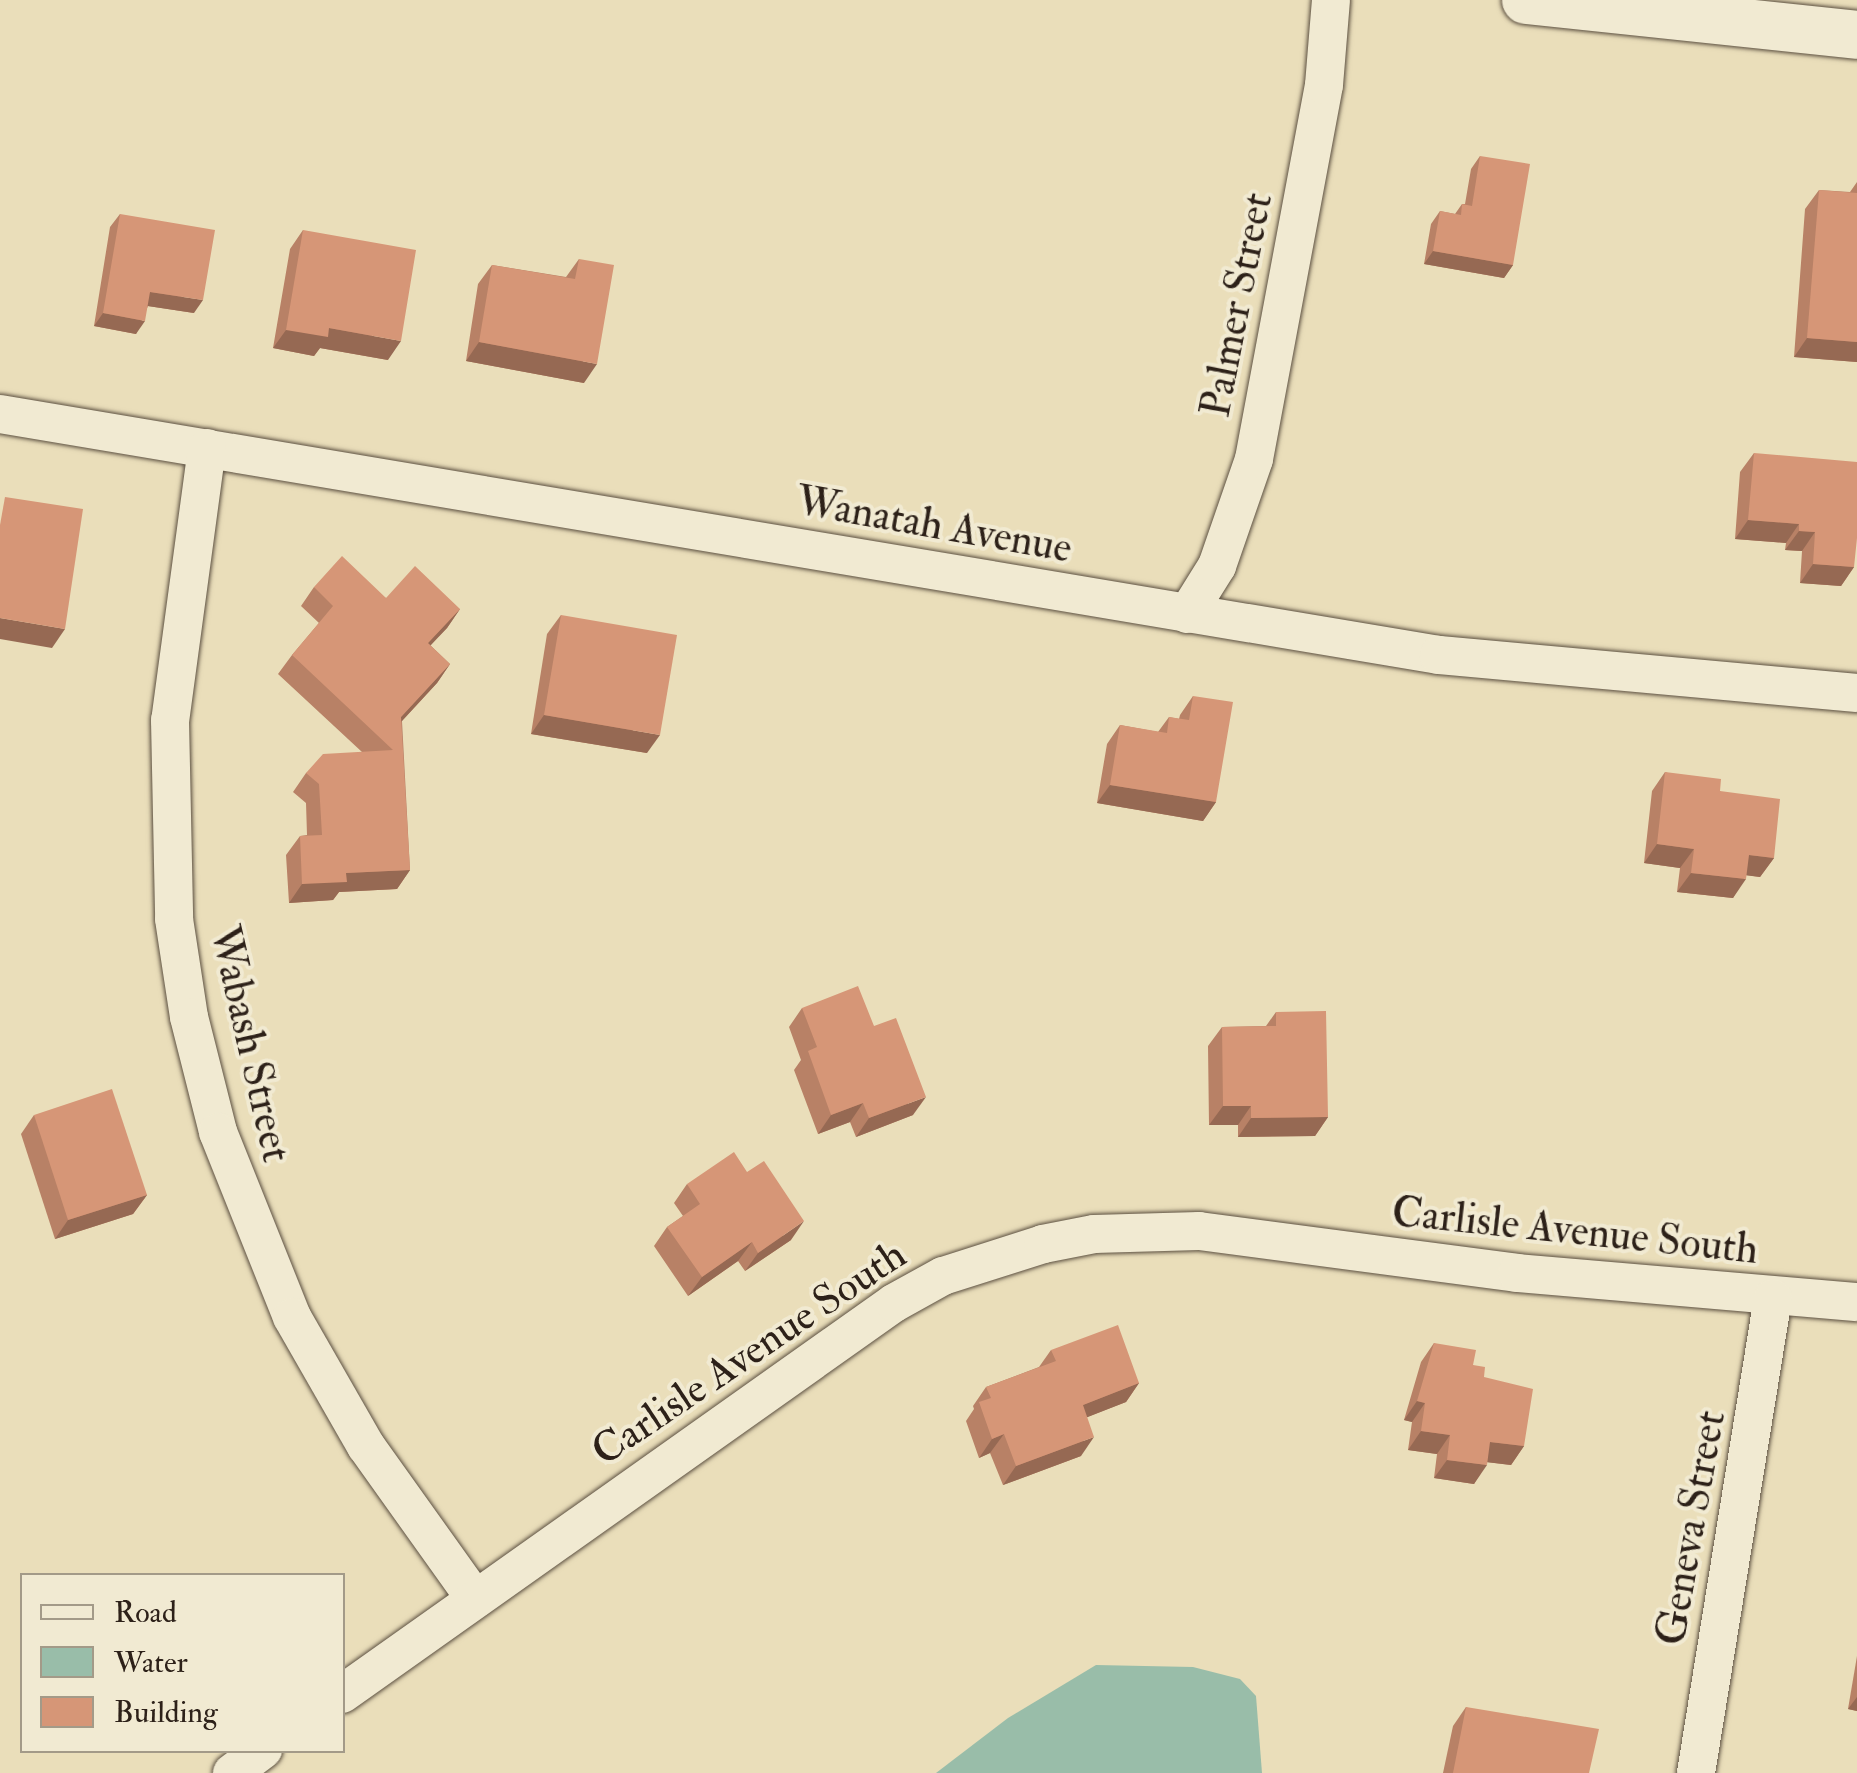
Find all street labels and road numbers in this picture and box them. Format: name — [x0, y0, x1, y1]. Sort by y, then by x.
street label: Palmer Street — [1191, 189, 1283, 421]
street label: Wanatah Avenue — [792, 476, 1076, 574]
street label: Wabash Street — [198, 921, 302, 1167]
street label: Carlisle Avenue South — [1389, 1187, 1761, 1275]
street label: Carlisle Avenue South — [582, 1229, 916, 1477]
street label: Geneva Street — [1646, 1407, 1736, 1649]

